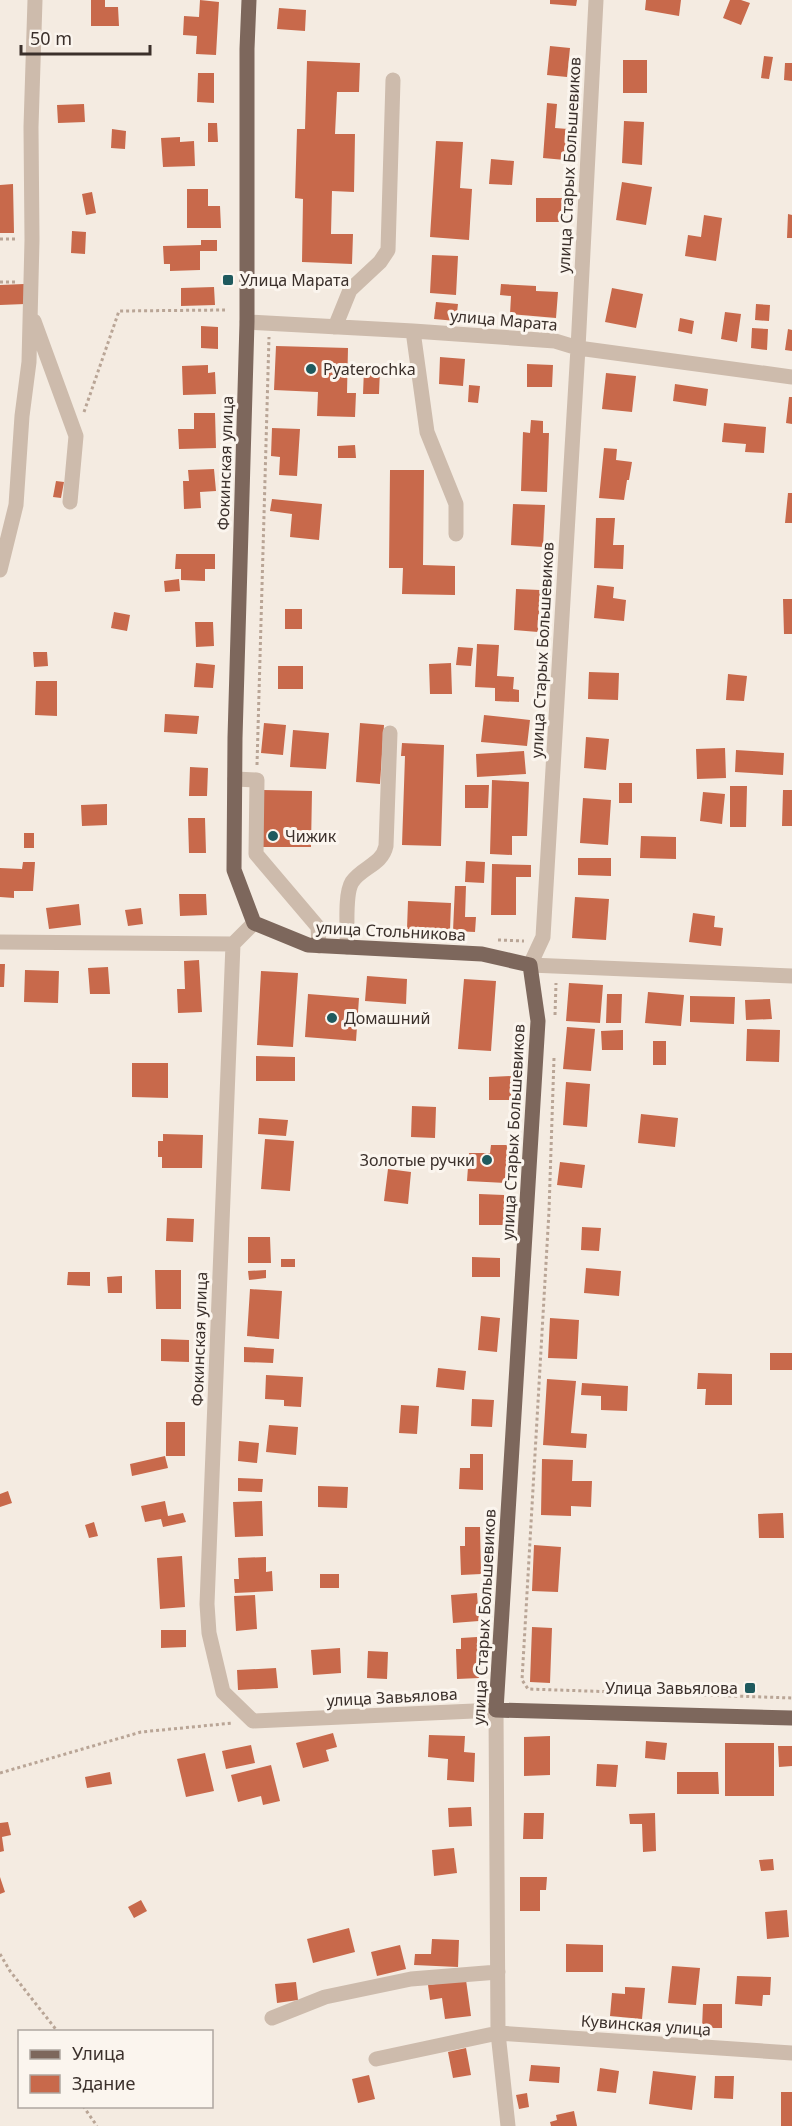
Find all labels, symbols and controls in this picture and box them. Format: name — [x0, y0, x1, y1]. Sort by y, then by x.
scale bar — [21, 18, 150, 56]
text: 50 m — [30, 26, 72, 50]
street label: улица Старых Большевиков — [552, 56, 586, 274]
place label: Улица Марата — [240, 269, 349, 291]
marker: Улица Марата — [221, 273, 235, 287]
street label: улица Марата — [449, 304, 559, 336]
place label: Pyaterochka — [323, 358, 416, 380]
marker: Pyaterochka — [304, 362, 318, 376]
street label: Фокинская улица — [212, 395, 238, 531]
street label: улица Старых Большевиков — [525, 541, 559, 759]
place label: Чижик — [285, 825, 337, 847]
marker: Чижик — [266, 829, 280, 843]
street label: улица Стольникова — [316, 916, 466, 946]
place label: Домашний — [344, 1007, 430, 1029]
marker: Домашний — [325, 1011, 339, 1025]
street label: улица Старых Большевиков — [496, 1023, 530, 1241]
place label: Золотые ручки — [360, 1149, 475, 1171]
marker: Золотые ручки — [480, 1153, 494, 1167]
street label: Фокинская улица — [186, 1271, 212, 1407]
street label: улица Старых Большевиков — [467, 1508, 501, 1726]
place label: Улица Завьялова — [605, 1677, 738, 1699]
marker: Улица Завьялова — [743, 1681, 757, 1695]
street label: улица Завьялова — [326, 1683, 458, 1711]
street label: Кувинская улица — [580, 2009, 712, 2041]
legend — [18, 2030, 213, 2108]
text: Улица — [72, 2041, 125, 2065]
text: Здание — [72, 2071, 136, 2095]

